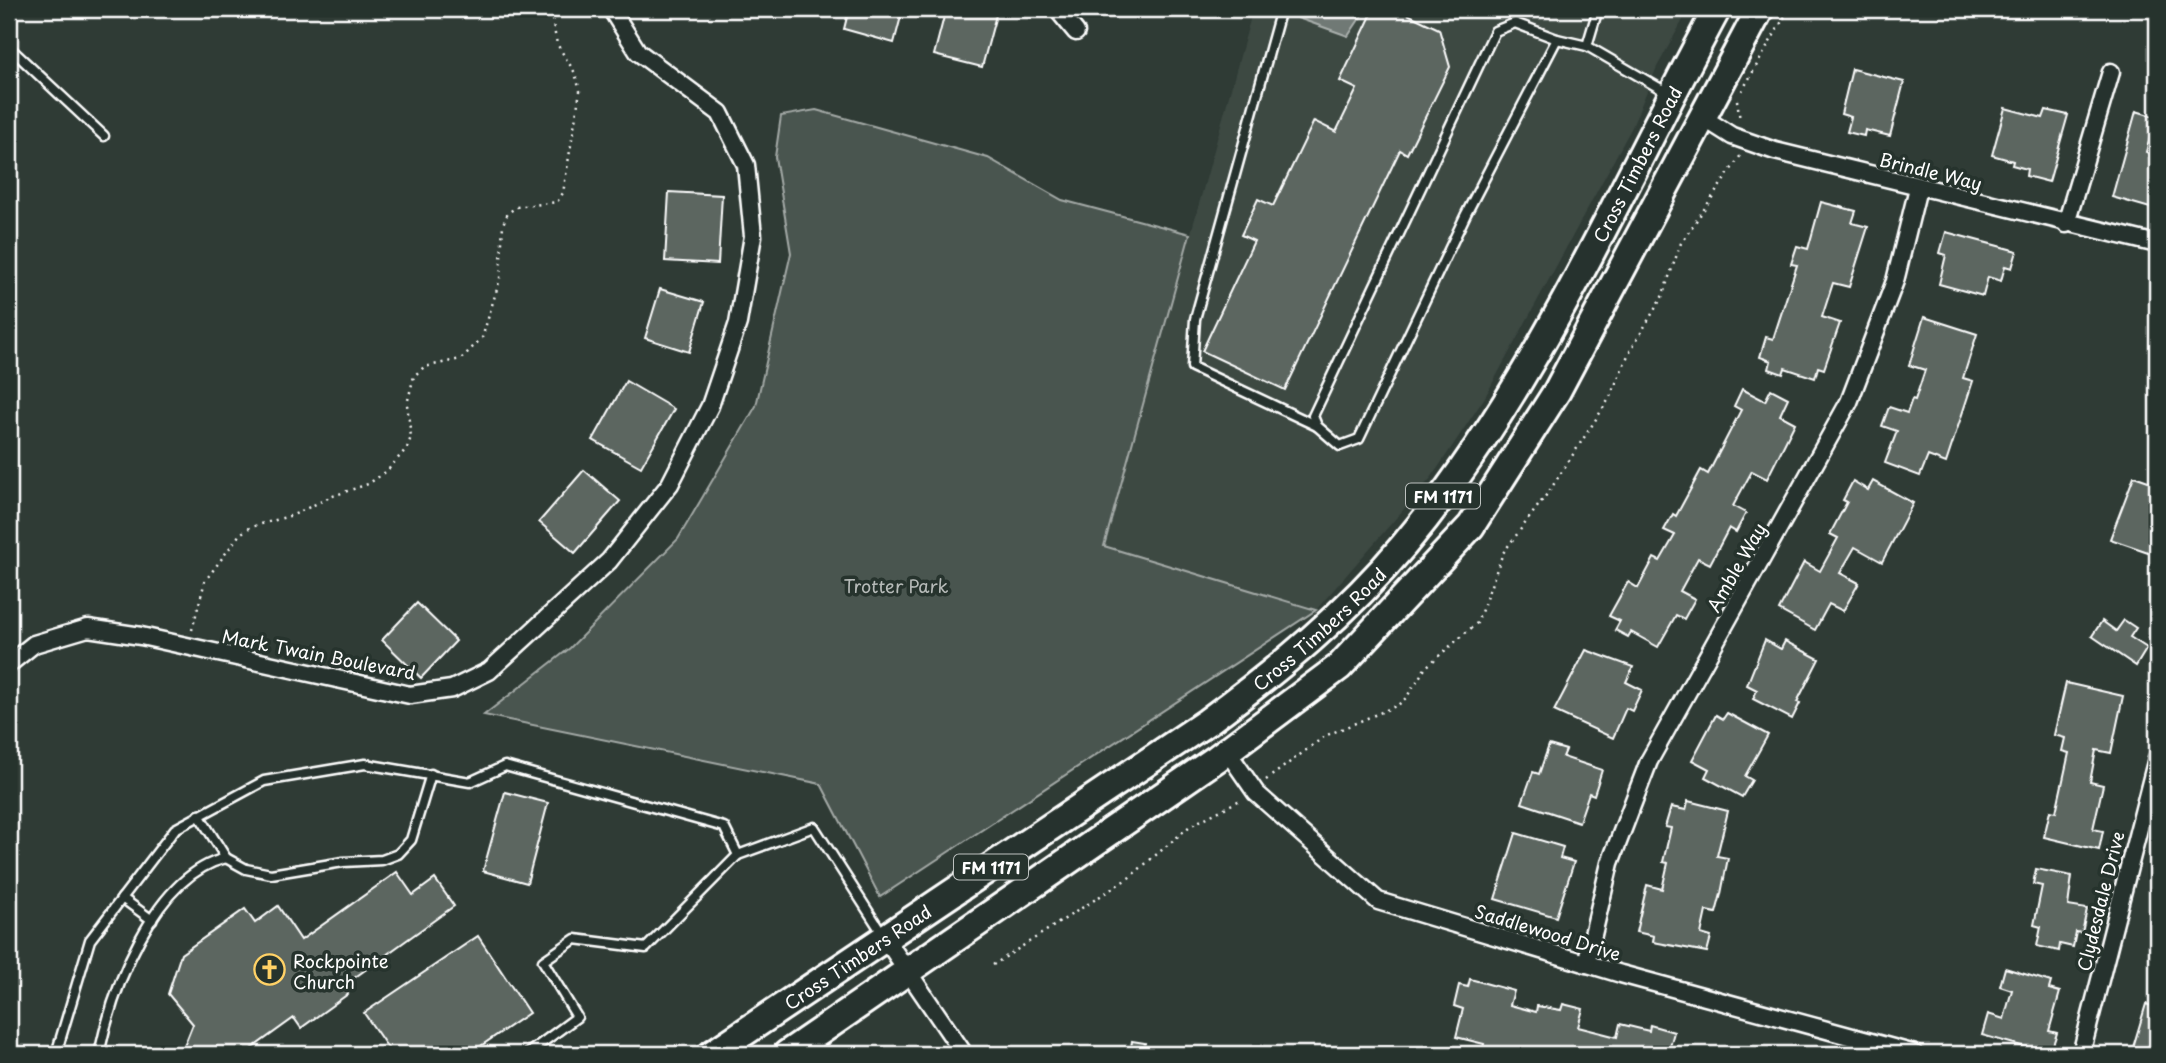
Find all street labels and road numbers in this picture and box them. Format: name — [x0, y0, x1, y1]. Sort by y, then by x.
street label: Cross Timbers Road — [1585, 81, 1688, 247]
street label: Brindle Way — [1877, 145, 1985, 197]
road number: FM 1171 — [1406, 484, 1480, 509]
street label: Amble Way — [1700, 517, 1772, 617]
street label: Cross Timbers Road — [1246, 561, 1392, 696]
street label: Mark Twain Boulevard — [220, 622, 418, 686]
street label: Clydesdale Drive — [2070, 828, 2130, 974]
road number: FM 1171 — [954, 854, 1028, 880]
street label: Cross Timbers Road — [778, 897, 936, 1016]
street label: Saddlewood Drive — [1472, 897, 1624, 967]

